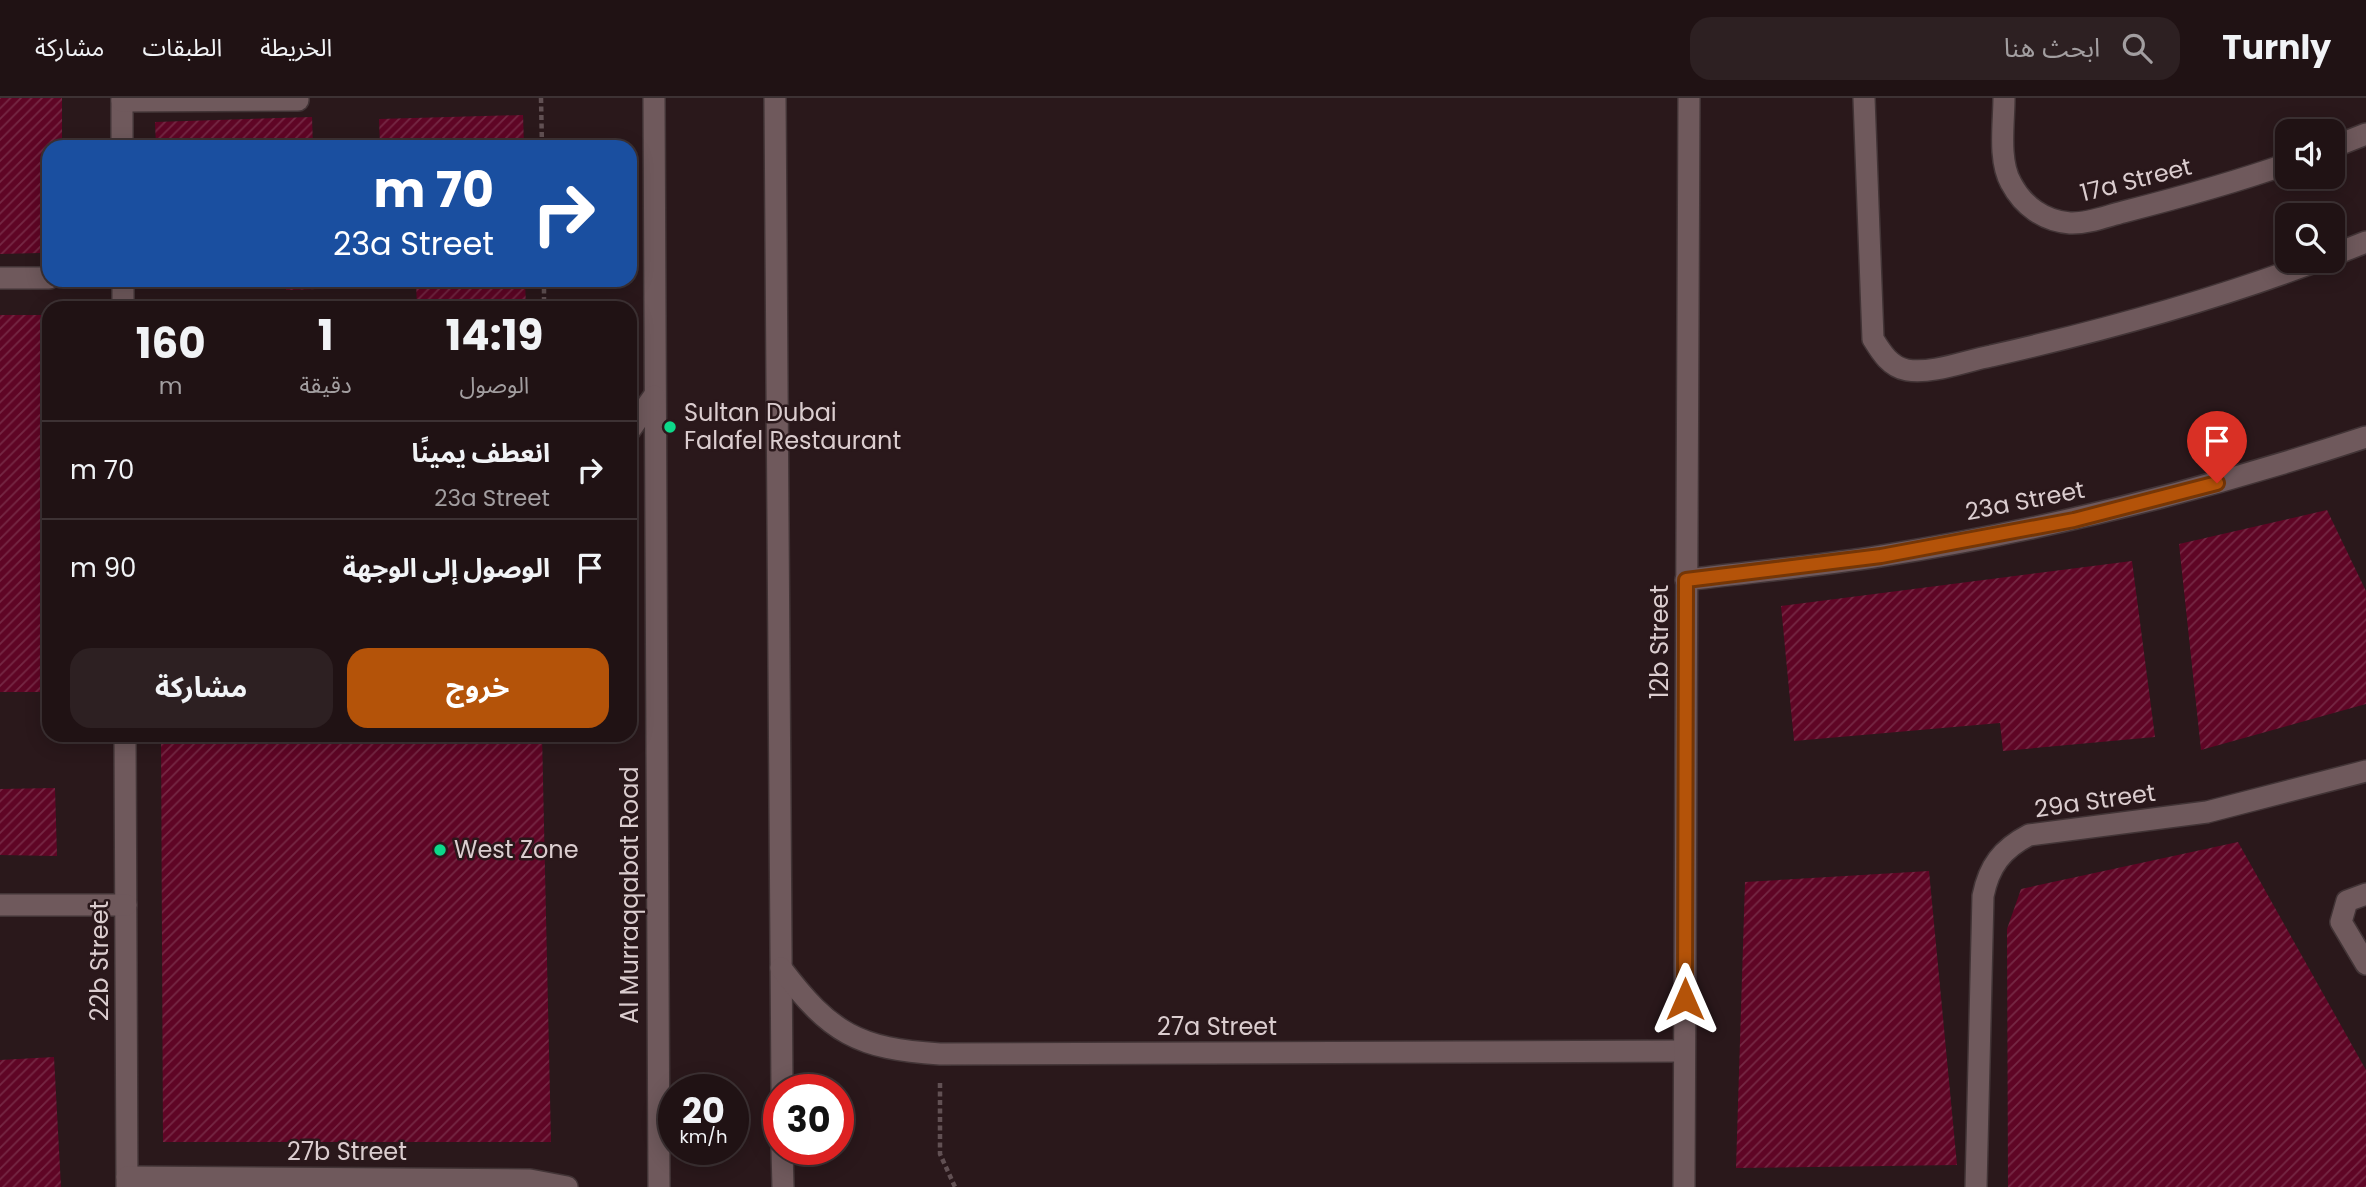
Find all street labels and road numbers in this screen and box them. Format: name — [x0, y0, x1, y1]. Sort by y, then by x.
street label: 17a Street — [2077, 150, 2195, 209]
street label: 23a Street — [1962, 473, 2087, 528]
street label: 12b Street — [1643, 585, 1676, 699]
street label: Al Murraqqabat Road — [613, 766, 646, 1024]
street label: 29a Street — [2032, 776, 2158, 825]
street label: 22b Street — [83, 901, 116, 1021]
street label: 27a Street — [1157, 1010, 1277, 1043]
street label: 27b Street — [287, 1135, 407, 1168]

